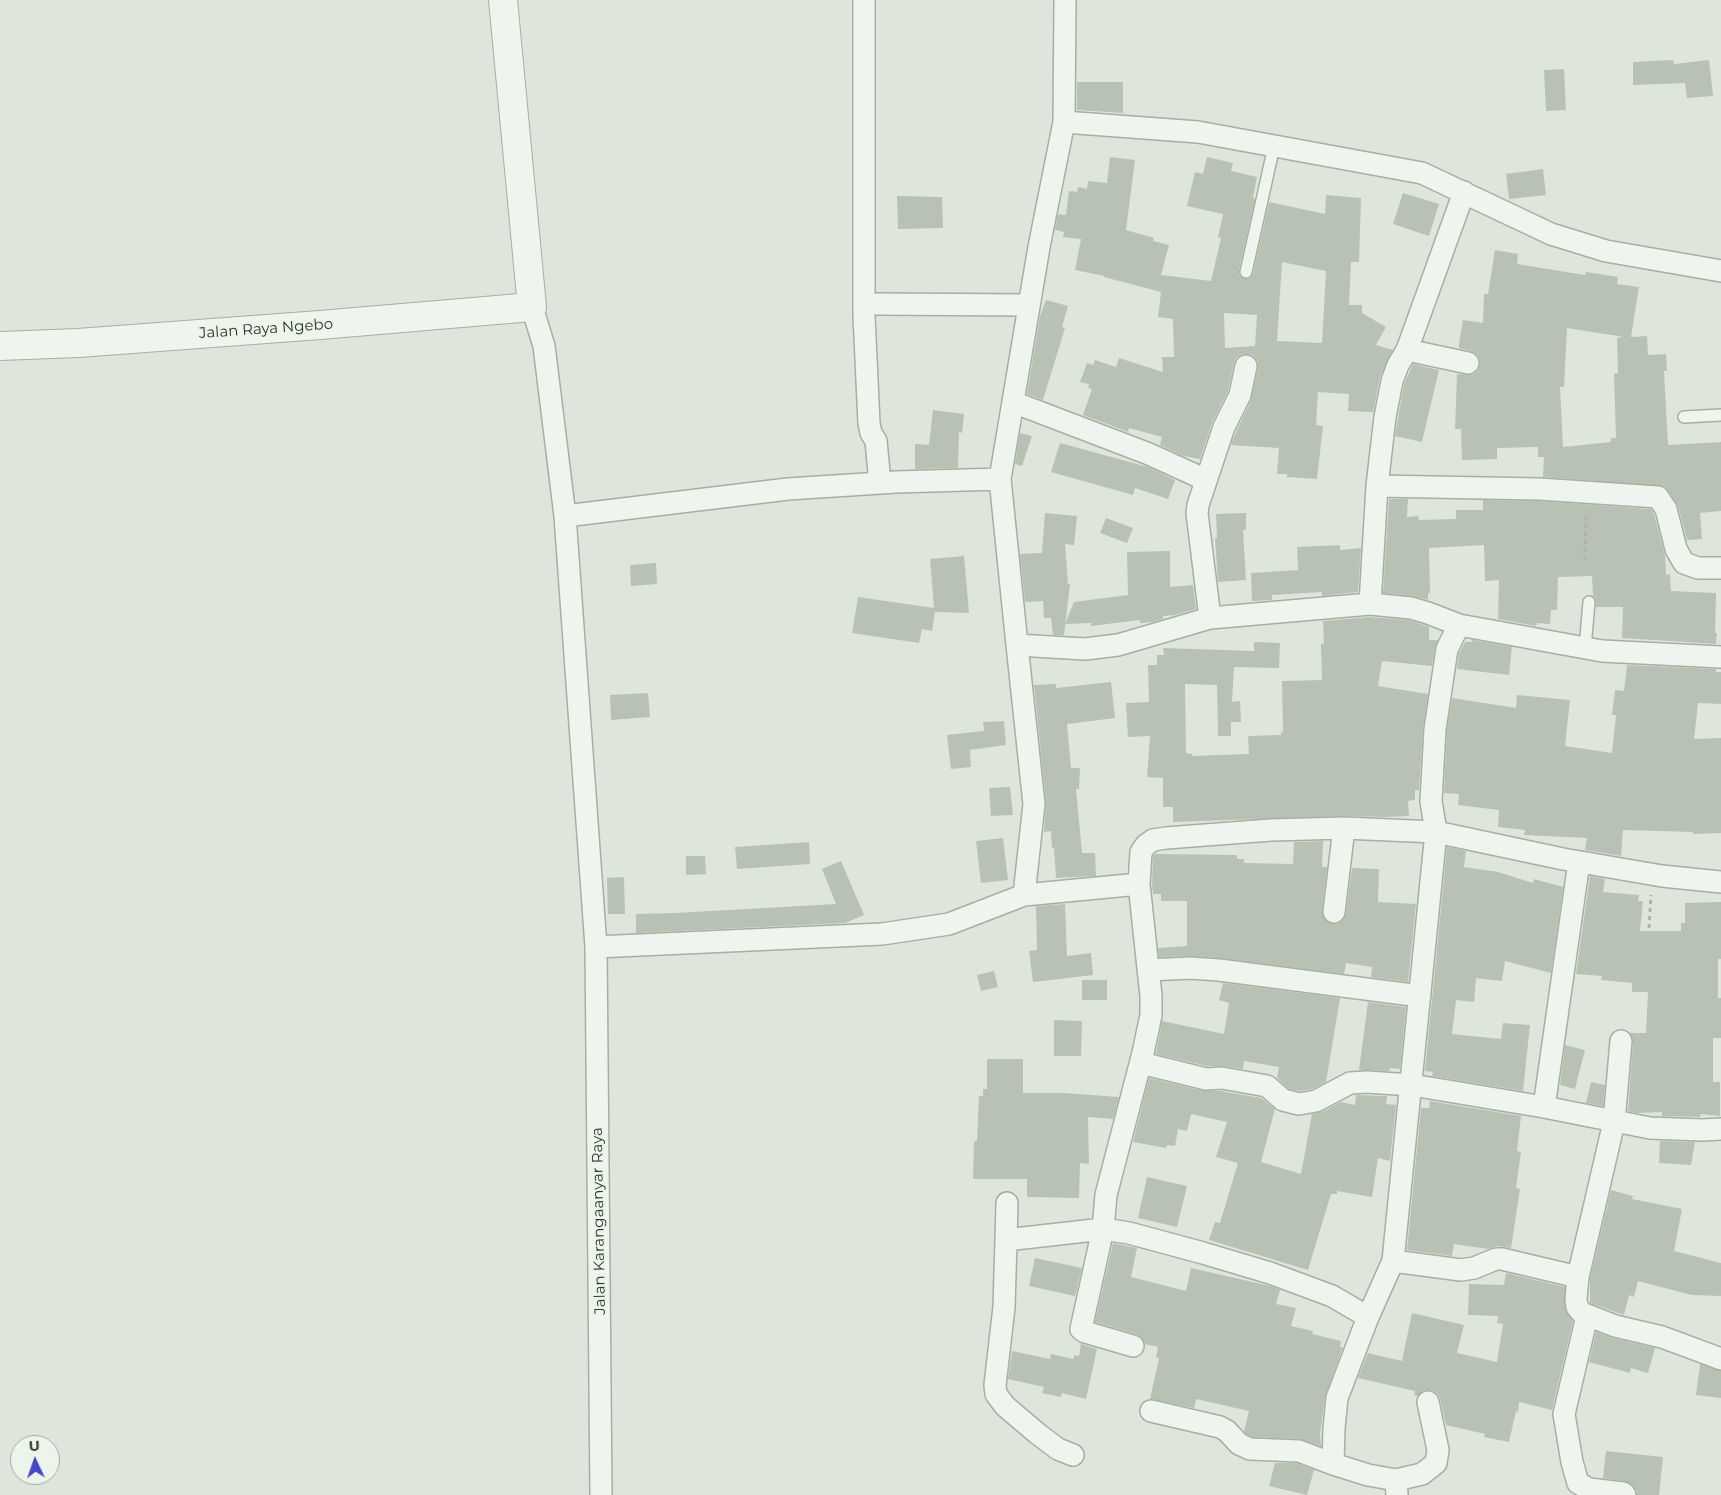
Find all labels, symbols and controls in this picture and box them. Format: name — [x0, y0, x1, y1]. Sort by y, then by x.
street label: Jalan Raya Ngebo — [198, 315, 334, 343]
street label: Jalan Karangaanyar Raya — [588, 1127, 610, 1315]
north arrow — [10, 1435, 60, 1485]
text: U — [28, 1437, 40, 1455]

